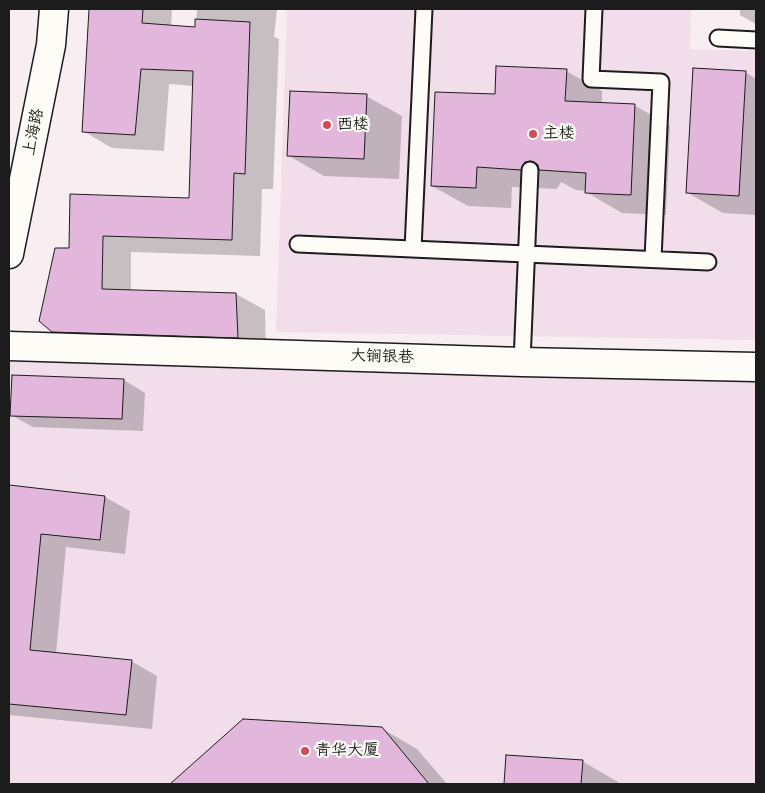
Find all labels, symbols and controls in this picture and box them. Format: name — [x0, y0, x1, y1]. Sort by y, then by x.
street label: 上海路 — [20, 107, 48, 157]
place label: 西楼 — [337, 115, 369, 135]
marker: 西楼 — [321, 119, 333, 131]
place label: 主楼 — [543, 124, 575, 144]
marker: 主楼 — [527, 128, 539, 140]
street label: 大锏银巷 — [350, 346, 414, 368]
place label: 青华大厦 — [315, 741, 379, 761]
marker: 青华大厦 — [299, 745, 311, 757]

